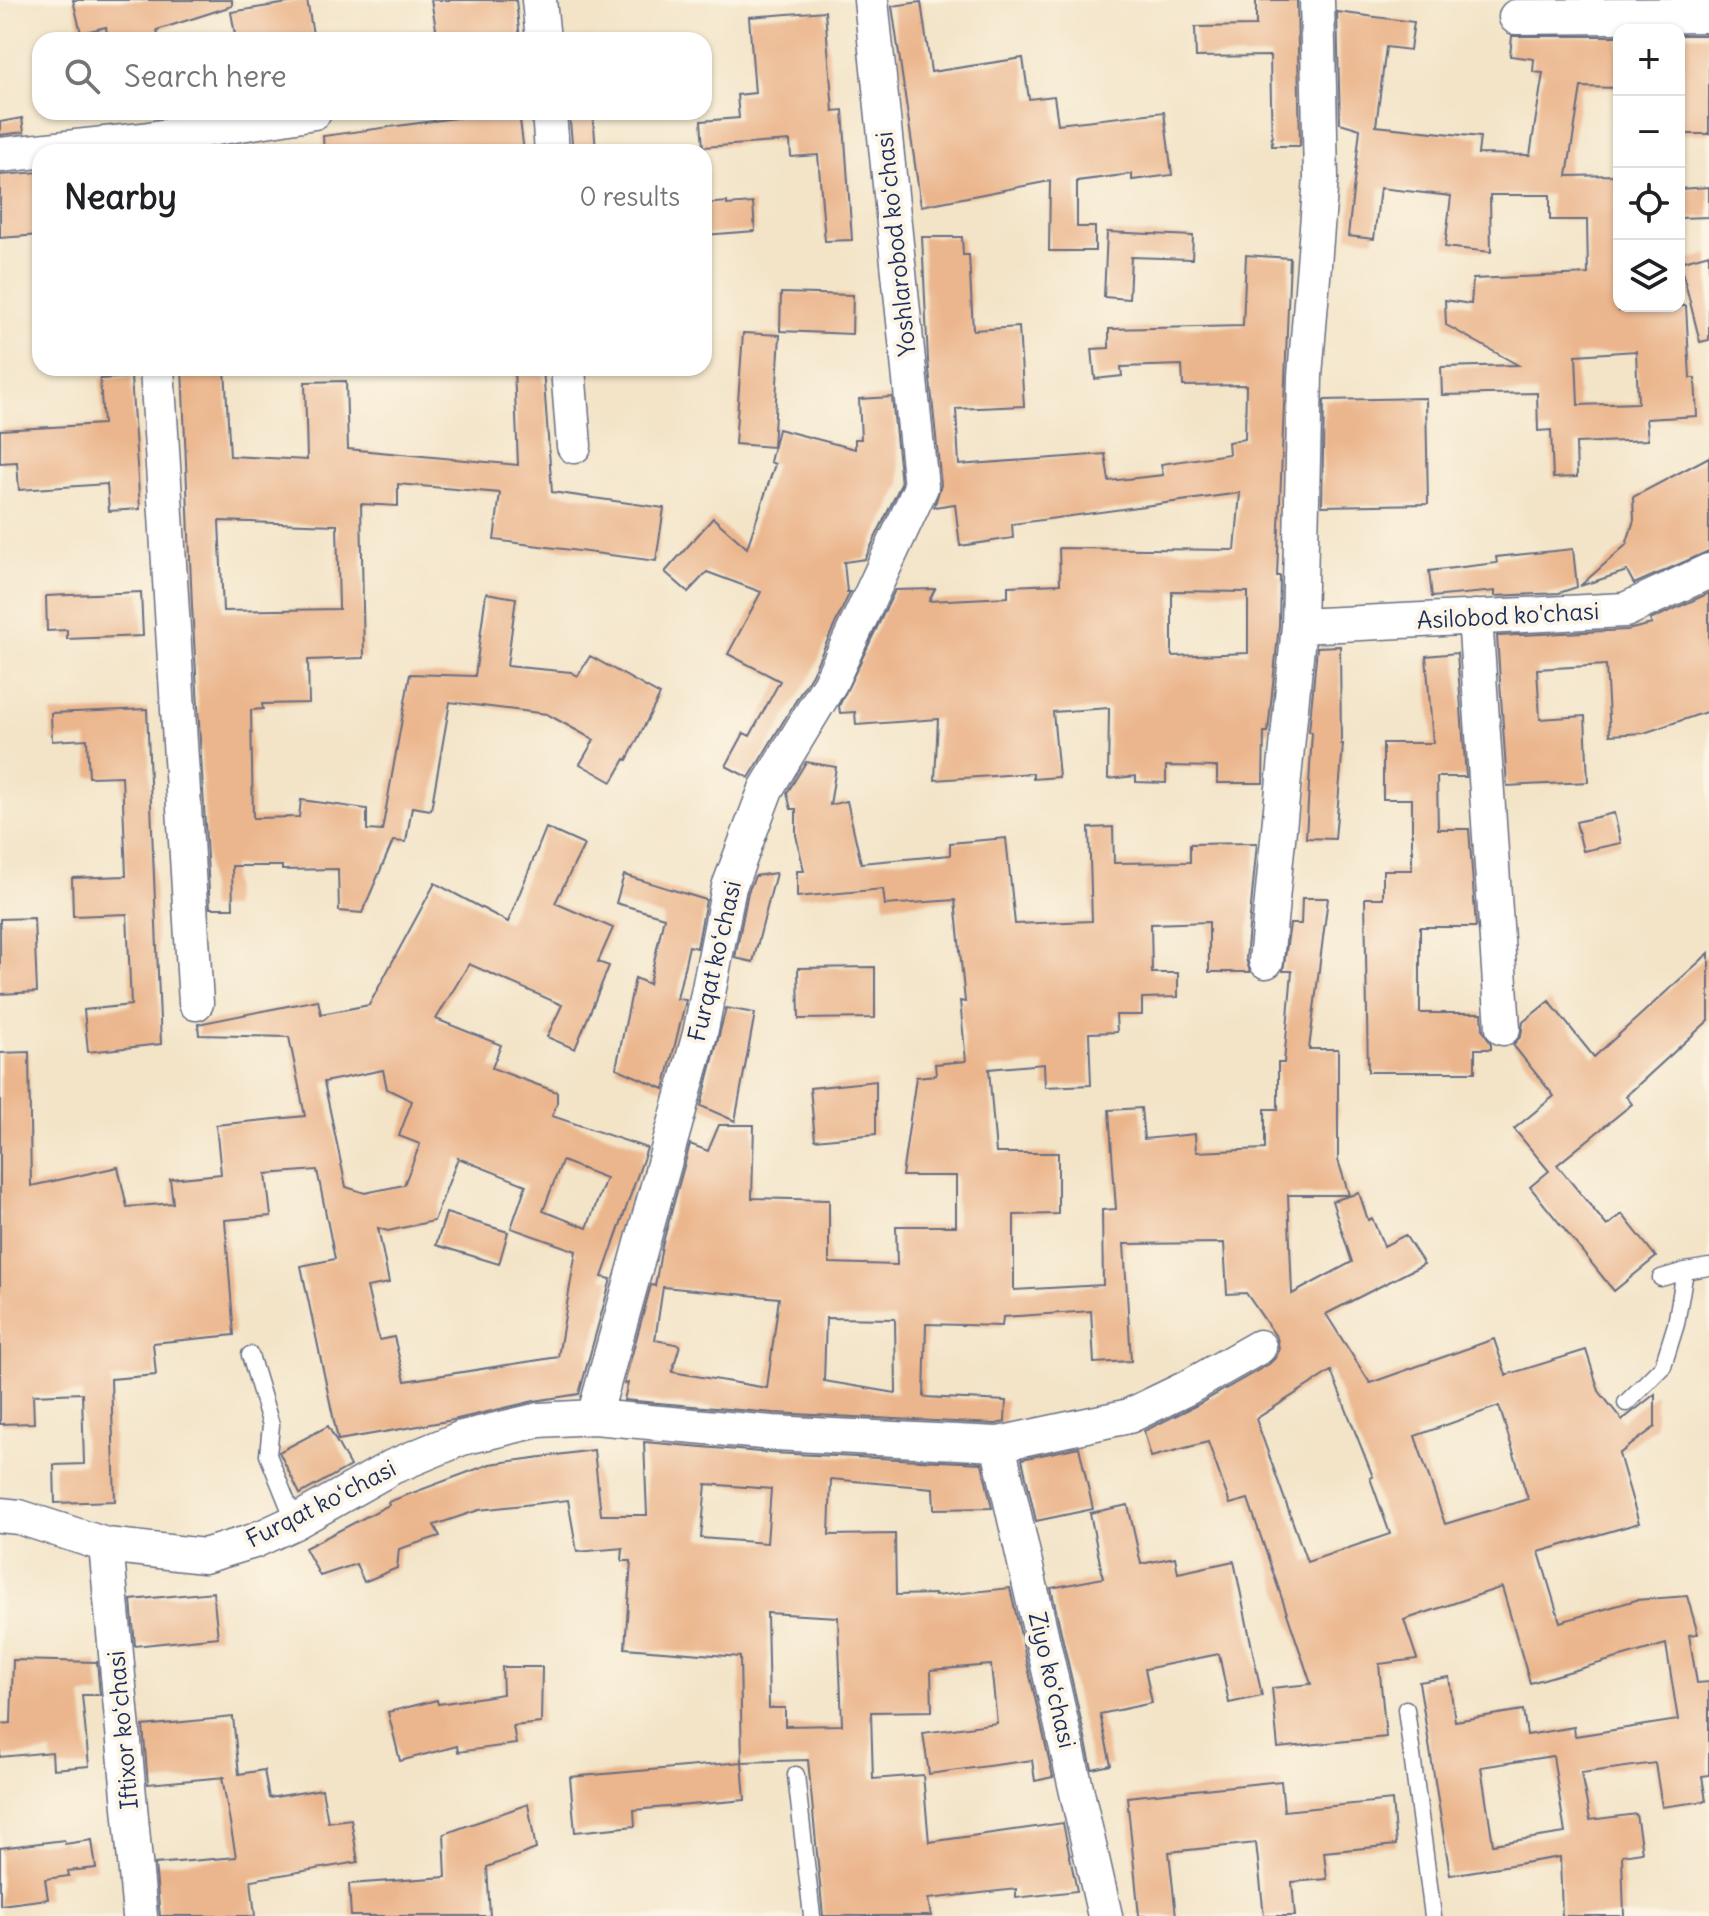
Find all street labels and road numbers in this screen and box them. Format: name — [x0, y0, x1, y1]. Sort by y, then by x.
street label: Yoshlarobod koʻchasi — [868, 130, 922, 358]
street label: Asilobod ko'chasi — [1416, 595, 1600, 635]
street label: Furqat koʻchasi — [681, 878, 747, 1044]
street label: Furqat koʻchasi — [241, 1453, 400, 1554]
street label: Ziyo koʻchasi — [1023, 1609, 1083, 1751]
street label: Iftixor koʻchasi — [100, 1650, 144, 1810]

